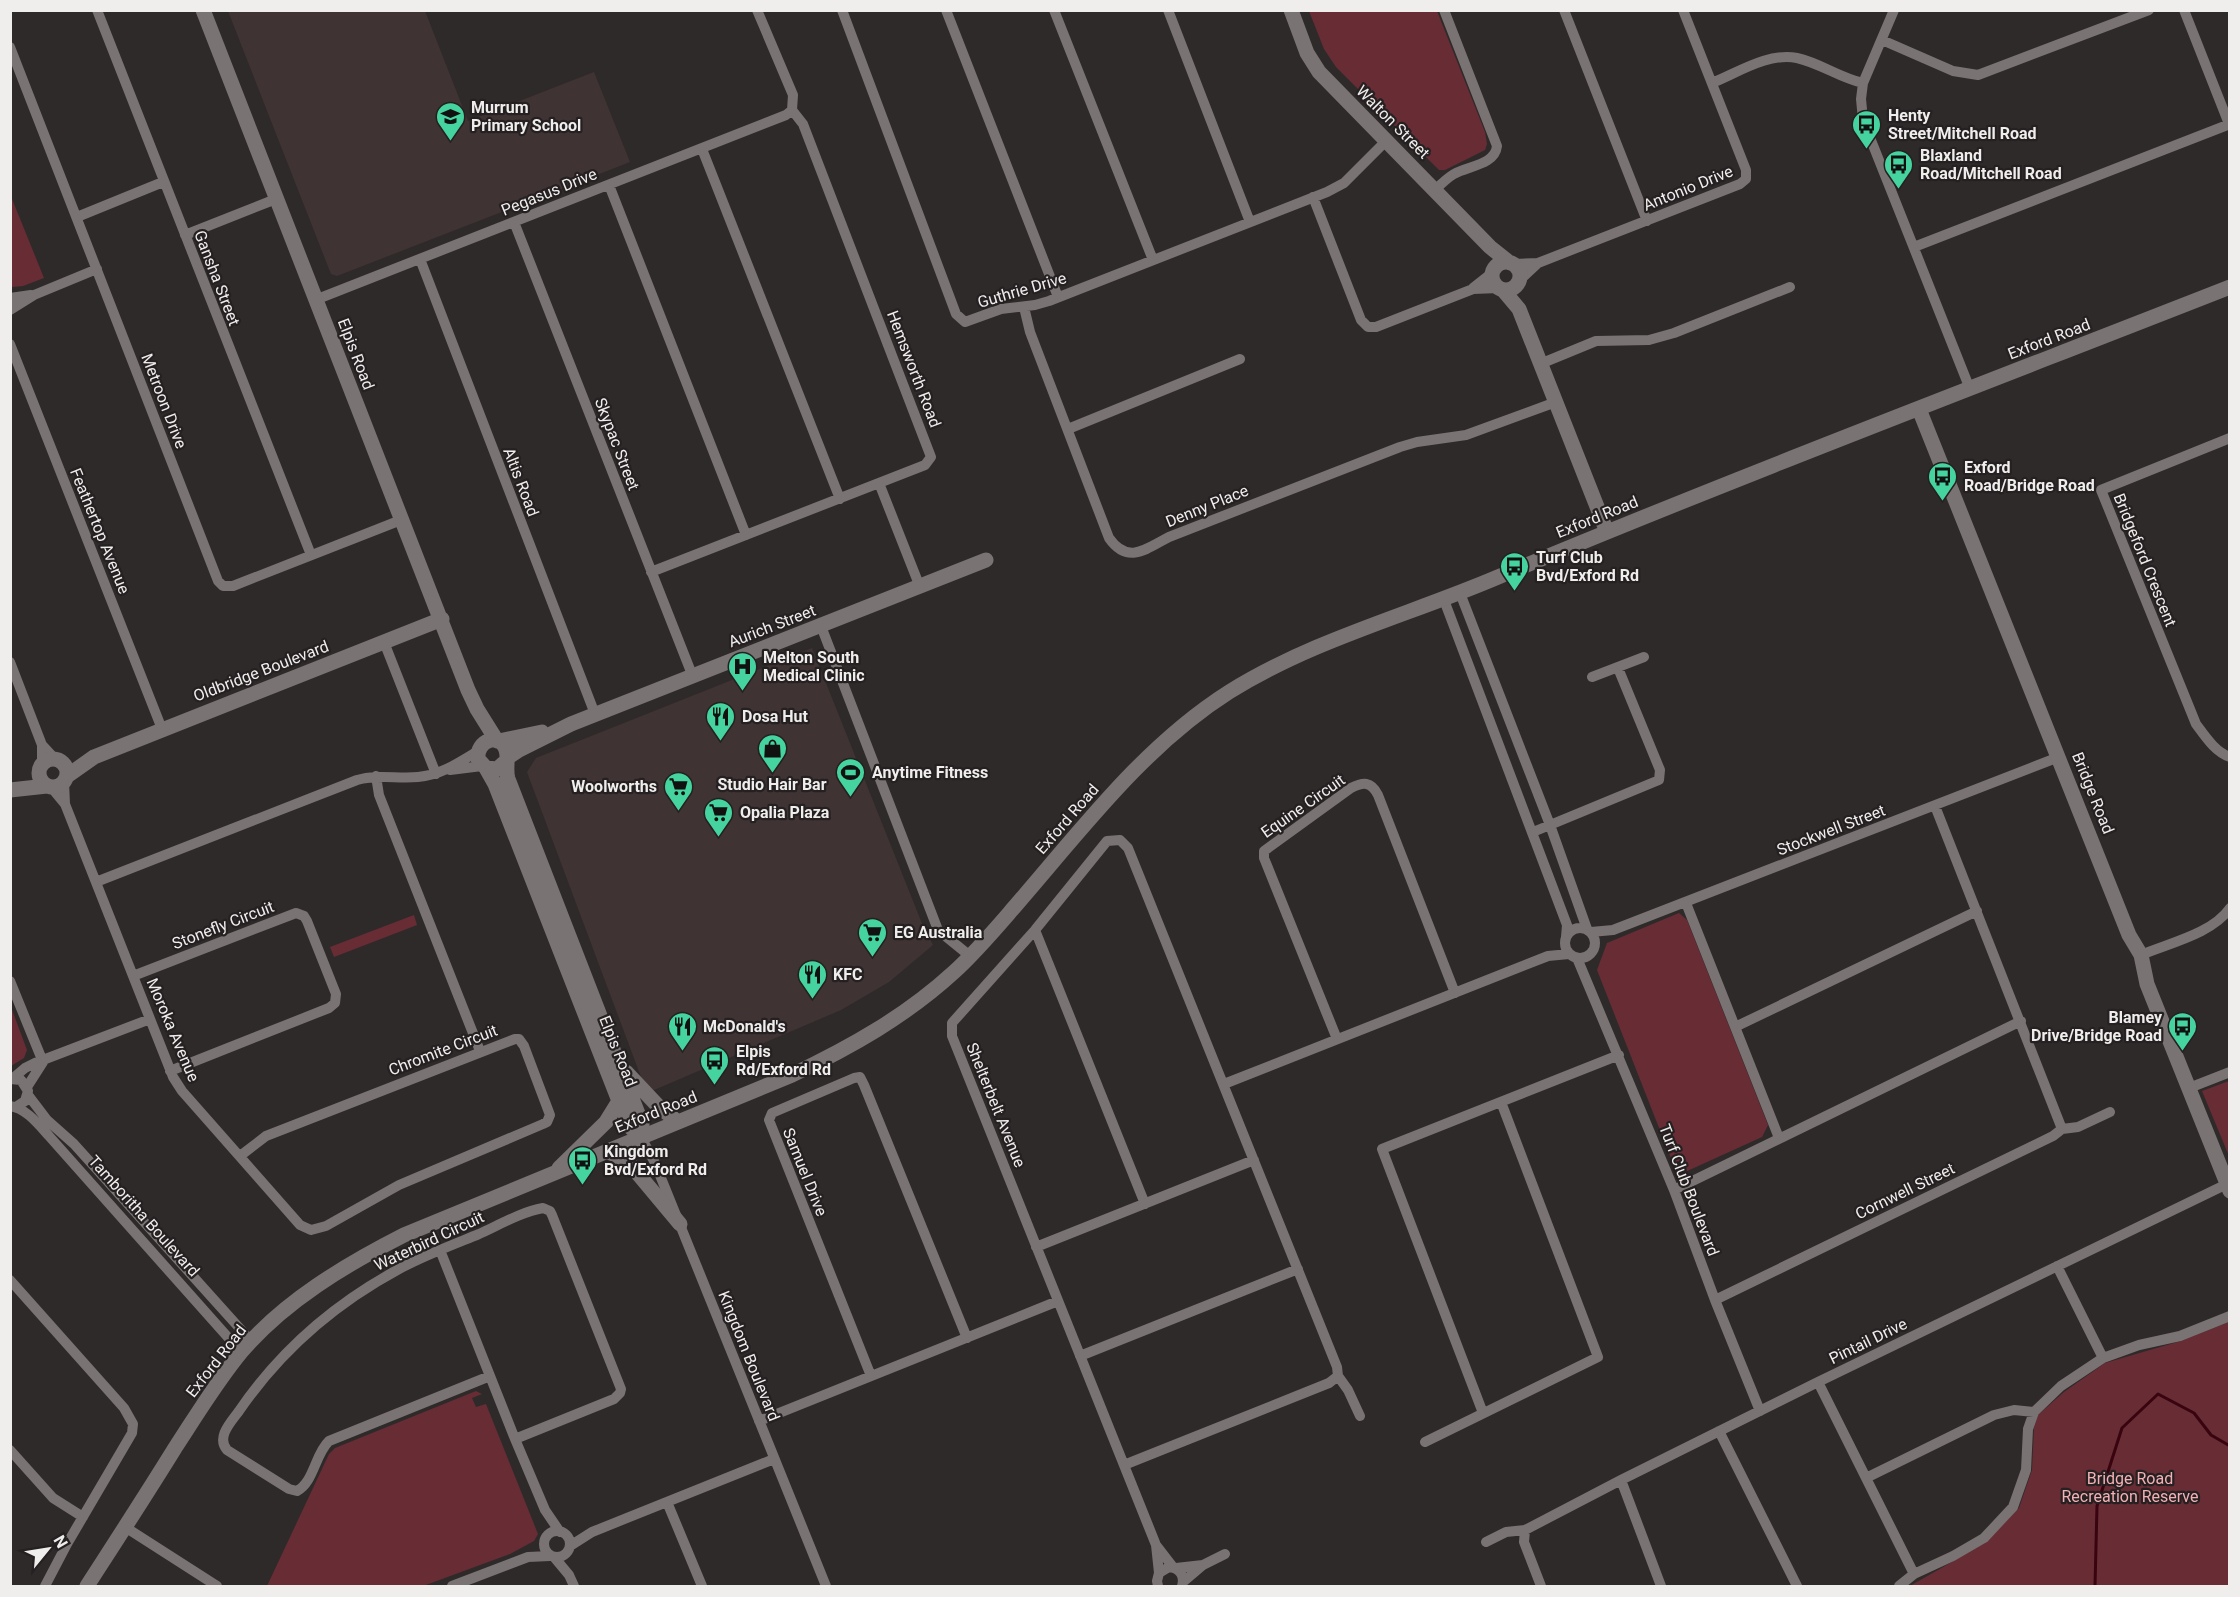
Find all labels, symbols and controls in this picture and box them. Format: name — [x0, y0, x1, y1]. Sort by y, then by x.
street label: Walton Street — [1352, 81, 1434, 163]
place label: Murrum Primary School — [471, 98, 581, 135]
school or university icon: Murrum Primary School — [434, 100, 466, 142]
place label: Henty Street/Mitchell Road — [1888, 106, 2037, 143]
bus stop icon: Henty Street/Mitchell Road — [1851, 108, 1883, 150]
place label: Blaxland Road/Mitchell Road — [1920, 146, 2062, 183]
bus stop icon: Blaxland Road/Mitchell Road — [1883, 148, 1915, 190]
street label: Antonio Drive — [1640, 161, 1736, 215]
street label: Pegasus Drive — [498, 164, 600, 220]
street label: Gansha Street — [190, 228, 244, 328]
street label: Guthrie Drive — [975, 268, 1069, 312]
street label: Hemsworth Road — [883, 308, 945, 430]
street label: Exford Road — [2005, 315, 2093, 363]
street label: Elpis Road — [334, 316, 378, 392]
street label: Metroon Drive — [137, 351, 191, 451]
street label: Skypac Street — [591, 395, 643, 493]
street label: Altis Road — [499, 445, 543, 519]
place label: Exford Road/Bridge Road — [1964, 458, 2095, 495]
bus stop icon: Exford Road/Bridge Road — [1927, 460, 1959, 502]
street label: Feathertop Avenue — [66, 465, 134, 597]
street label: Denny Place — [1163, 481, 1251, 531]
street label: Bridgeford Crescent — [2110, 491, 2180, 629]
street label: Exford Road — [1553, 492, 1641, 542]
place label: Turf Club Bvd/Exford Rd — [1536, 548, 1639, 585]
bus stop icon: Turf Club Bvd/Exford Rd — [1499, 550, 1531, 592]
street label: Aurich Street — [726, 601, 818, 651]
street label: Oldbridge Boulevard — [191, 636, 331, 706]
place label: Melton South Medical Clinic — [763, 648, 864, 685]
hospital icon: Melton South Medical Clinic — [726, 650, 758, 692]
restaurant icon: Dosa Hut — [705, 700, 737, 742]
place label: Dosa Hut — [742, 707, 808, 726]
shop icon: Studio Hair Bar — [756, 732, 788, 774]
street label: Bridge Road — [2068, 749, 2118, 837]
sports icon: Anytime Fitness — [835, 756, 867, 798]
place label: Anytime Fitness — [872, 763, 988, 782]
supermarket icon: Woolworths — [662, 770, 694, 812]
street label: Equine Circuit — [1257, 770, 1349, 842]
place label: Studio Hair Bar — [717, 775, 827, 794]
place label: Woolworths — [571, 777, 657, 796]
street label: Exford Road — [1031, 780, 1103, 858]
supermarket icon: Opalia Plaza — [703, 796, 735, 838]
street label: Stockwell Street — [1774, 801, 1888, 859]
place label: Opalia Plaza — [740, 803, 830, 822]
street label: Stonefly Circuit — [169, 897, 277, 953]
supermarket icon: EG Australia — [857, 916, 889, 958]
place label: EG Australia — [894, 923, 983, 942]
restaurant icon: KFC — [796, 958, 828, 1000]
place label: KFC — [833, 965, 862, 984]
street label: Moroka Avenue — [143, 975, 203, 1085]
place label: Blamey Drive/Bridge Road — [2031, 1008, 2163, 1045]
restaurant icon: McDonald's — [666, 1010, 698, 1052]
bus stop icon: Blamey Drive/Bridge Road — [2167, 1010, 2199, 1052]
street label: Elpis Road — [595, 1013, 641, 1089]
place label: McDonald's — [703, 1017, 786, 1036]
street label: Chromite Circuit — [386, 1021, 500, 1079]
street label: Shelterbelt Avenue — [962, 1040, 1030, 1170]
place label: Elpis Rd/Exford Rd — [736, 1042, 831, 1079]
bus stop icon: Elpis Rd/Exford Rd — [699, 1044, 731, 1086]
street label: Exford Road — [612, 1087, 700, 1137]
street label: Turf Club Boulevard — [1655, 1121, 1723, 1259]
street label: Samuel Drive — [779, 1125, 831, 1219]
place label: Kingdom Bvd/Exford Rd — [604, 1142, 707, 1179]
bus stop icon: Kingdom Bvd/Exford Rd — [567, 1144, 599, 1186]
street label: Tamboritha Boulevard — [85, 1152, 203, 1280]
street label: Cornwell Street — [1852, 1159, 1958, 1223]
street label: Waterbird Circuit — [371, 1207, 487, 1275]
street label: Kingdom Boulevard — [714, 1288, 784, 1424]
street label: Pintail Drive — [1826, 1314, 1910, 1368]
street label: Exford Road — [182, 1321, 250, 1401]
park label: Bridge Road Recreation Reserve — [2061, 1469, 2199, 1506]
north arrow — [18, 1519, 78, 1579]
text: N — [50, 1532, 72, 1551]

